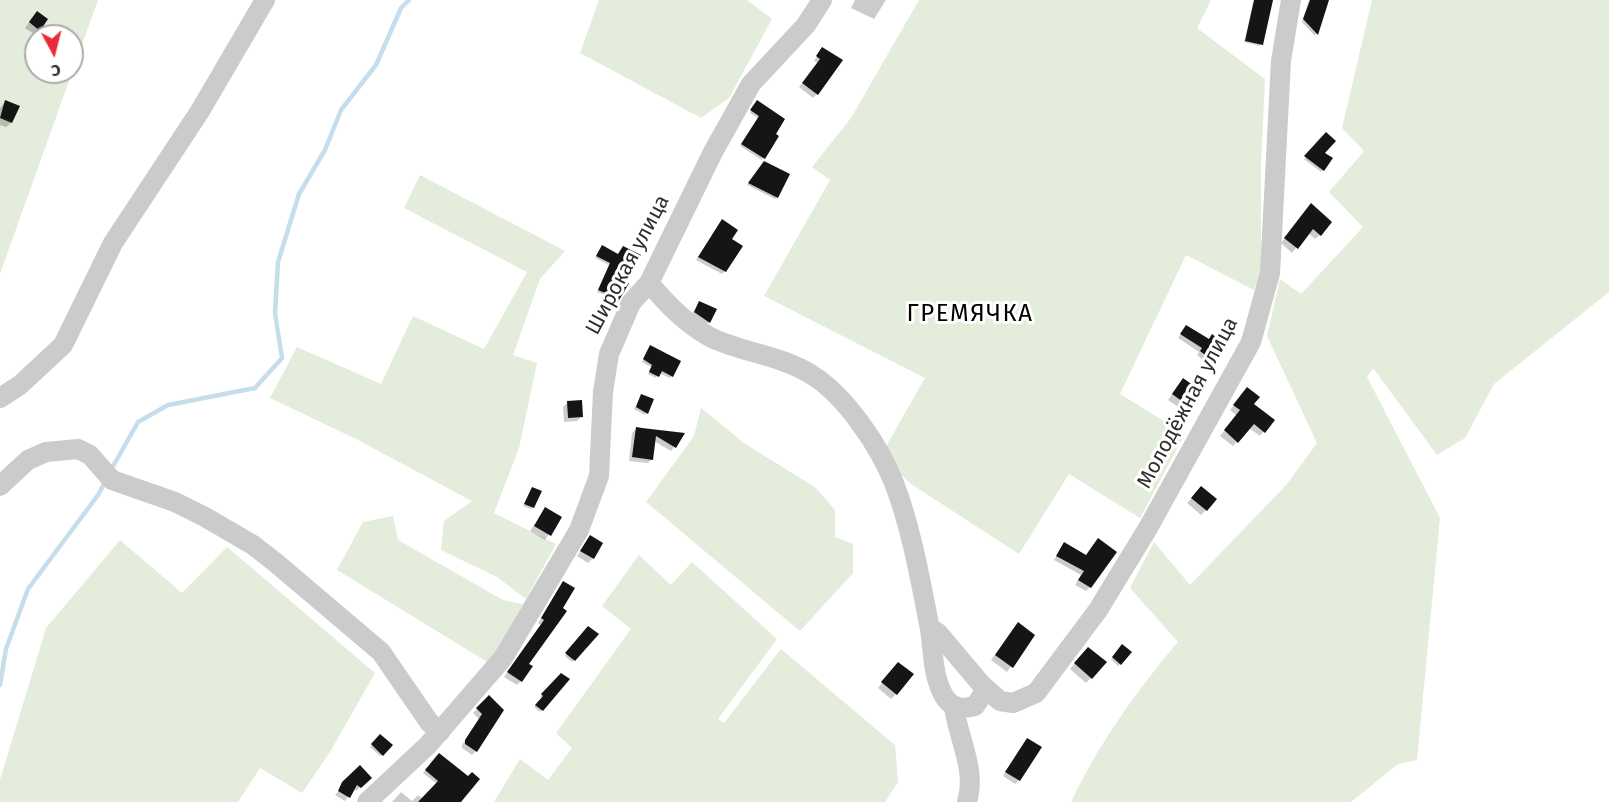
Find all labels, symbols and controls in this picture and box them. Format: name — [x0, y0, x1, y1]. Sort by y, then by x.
north arrow — [24, 24, 84, 84]
text: С — [50, 60, 62, 80]
street label: Широкая улица — [581, 191, 675, 339]
district label: ГРЕМЯЧКА — [907, 300, 1033, 328]
street label: Молодёжная улица — [1132, 313, 1244, 493]

